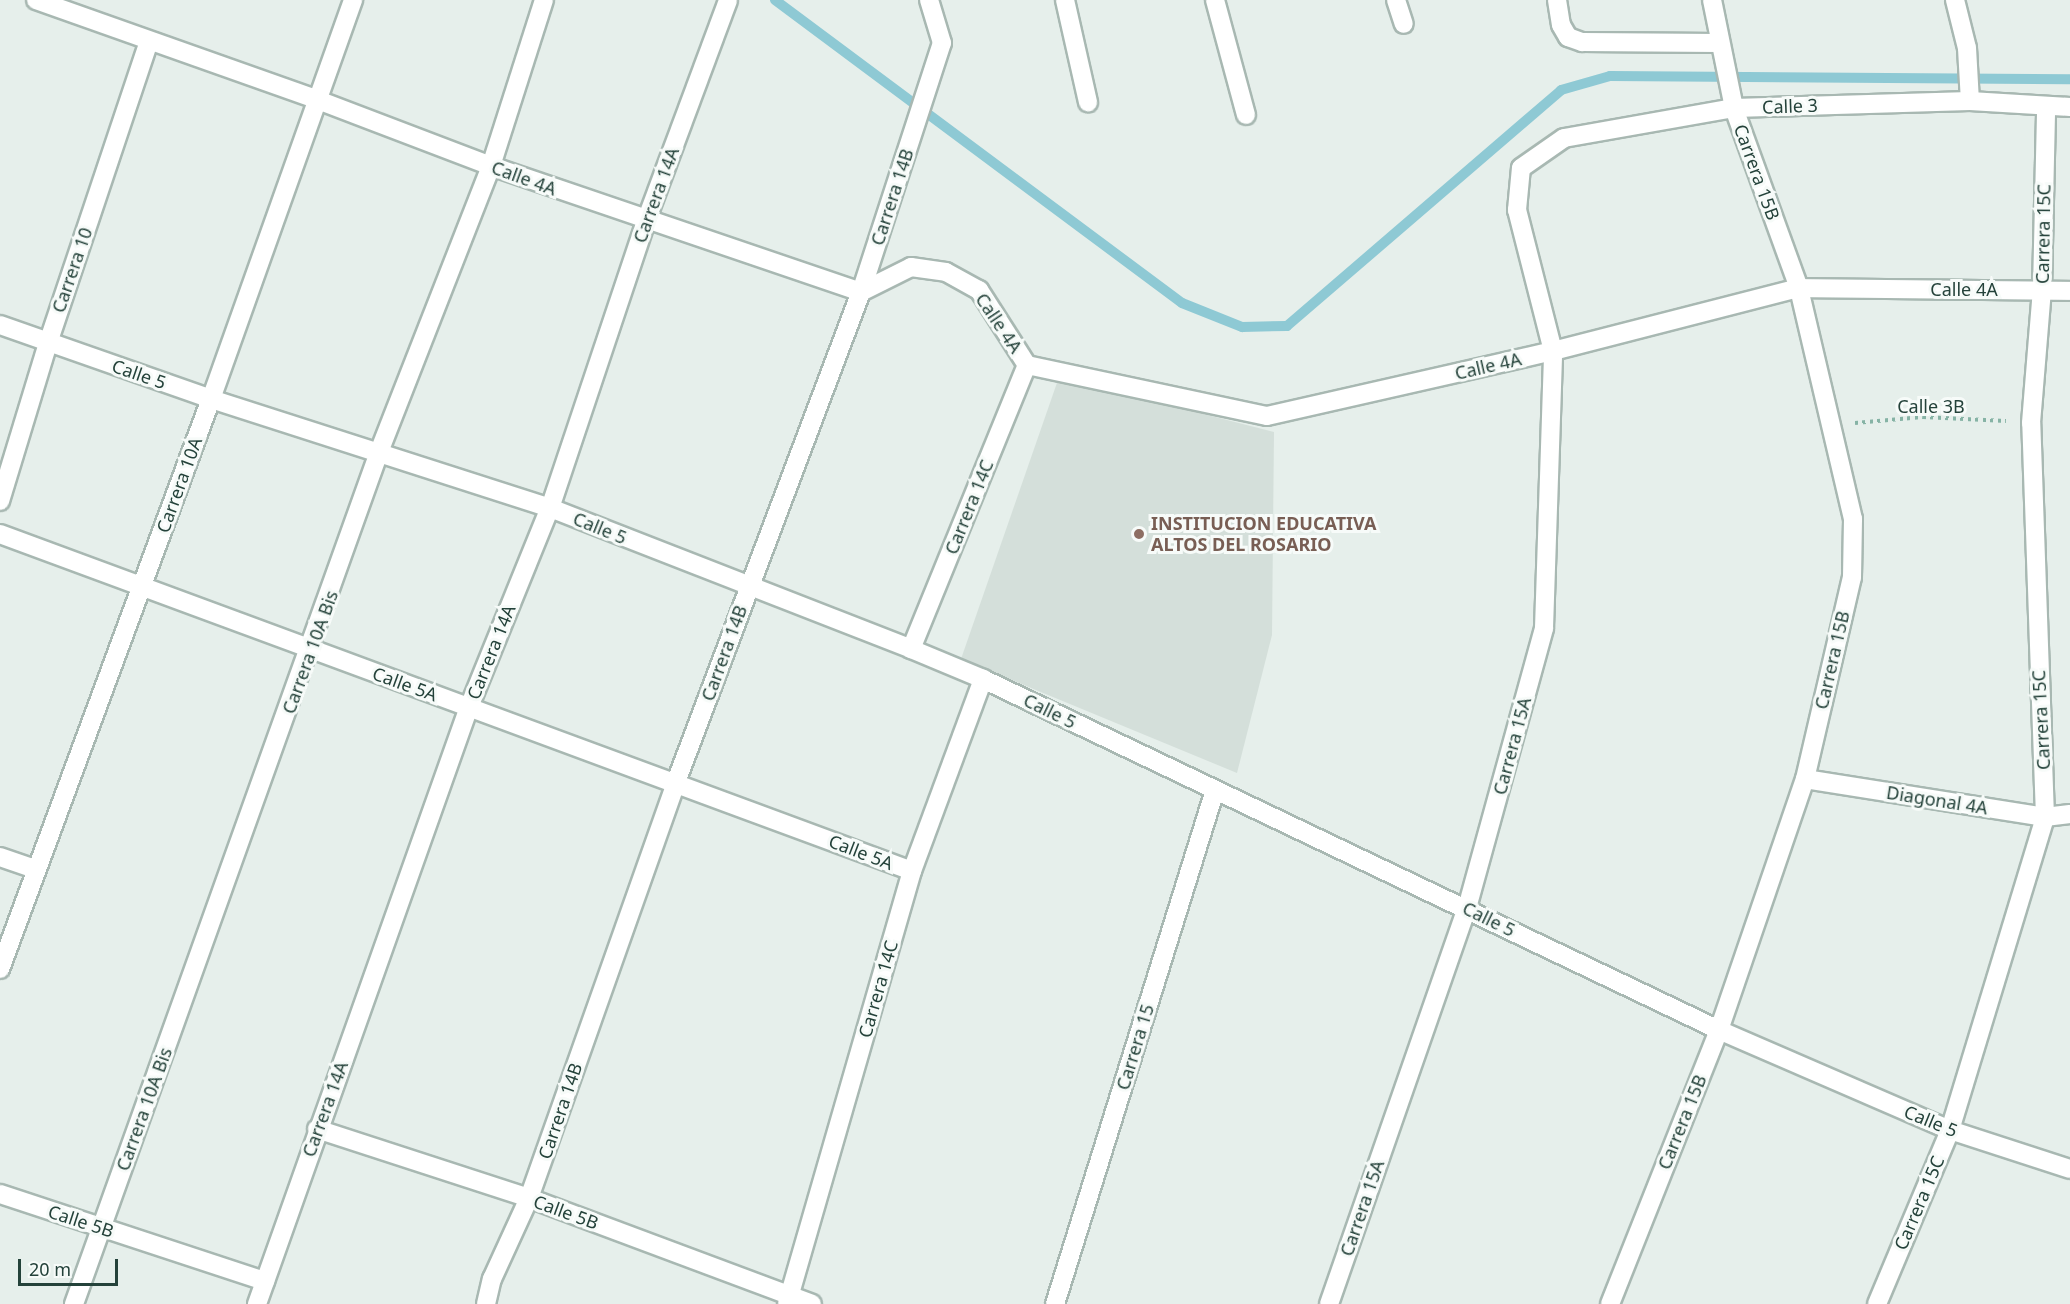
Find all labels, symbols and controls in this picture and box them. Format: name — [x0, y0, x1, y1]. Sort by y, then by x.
street label: Calle 3 — [1762, 94, 1818, 118]
street label: Carrera 15B — [1730, 121, 1784, 223]
street label: Carrera 14A — [629, 144, 683, 246]
street label: Carrera 14B — [866, 146, 918, 248]
street label: Calle 4A — [489, 156, 559, 200]
street label: Carrera 15C — [2031, 184, 2055, 284]
street label: Carrera 10 — [47, 225, 97, 315]
street label: Calle 4A — [1930, 278, 1998, 300]
street label: Calle 4A — [971, 289, 1027, 357]
street label: Calle 4A — [1453, 348, 1523, 384]
street label: Calle 5 — [109, 355, 169, 393]
street label: Calle 3B — [1897, 395, 1965, 417]
street label: Carrera 10A — [152, 434, 206, 536]
street label: Carrera 14C — [940, 457, 998, 557]
street label: Calle 5 — [570, 508, 630, 548]
place label: INSTITUCION EDUCATIVA ALTOS DEL ROSARIO — [1151, 513, 1376, 556]
marker: INSTITUCION EDUCATIVA ALTOS DEL ROSARIO — [1132, 527, 1146, 541]
street label: Carrera 10A Bis — [278, 587, 342, 717]
street label: Carrera 14A — [462, 602, 520, 702]
street label: Carrera 14B — [697, 602, 751, 704]
street label: Carrera 15B — [1810, 609, 1854, 711]
street label: Calle 5A — [370, 662, 440, 706]
street label: Carrera 15C — [2028, 670, 2054, 770]
street label: Calle 5 — [1020, 689, 1080, 733]
street label: Carrera 15A — [1489, 695, 1535, 797]
street label: Diagonal 4A — [1885, 781, 1989, 819]
street label: Calle 5A — [826, 830, 896, 874]
street label: Calle 5 — [1459, 897, 1519, 941]
street label: Carrera 14C — [854, 938, 902, 1040]
street label: Carrera 15 — [1112, 1001, 1158, 1093]
street label: Carrera 10A Bis — [112, 1044, 176, 1174]
street label: Carrera 14A — [298, 1058, 352, 1160]
street label: Carrera 14B — [533, 1060, 587, 1162]
street label: Carrera 15B — [1653, 1071, 1711, 1173]
street label: Calle 5 — [1901, 1101, 1961, 1141]
street label: Carrera 15C — [1890, 1153, 1948, 1253]
street label: Carrera 15A — [1335, 1157, 1389, 1259]
street label: Calle 5B — [531, 1190, 601, 1234]
street label: Calle 5B — [46, 1200, 116, 1242]
scale bar — [21, 1247, 122, 1285]
text: 20 m — [29, 1257, 71, 1281]

